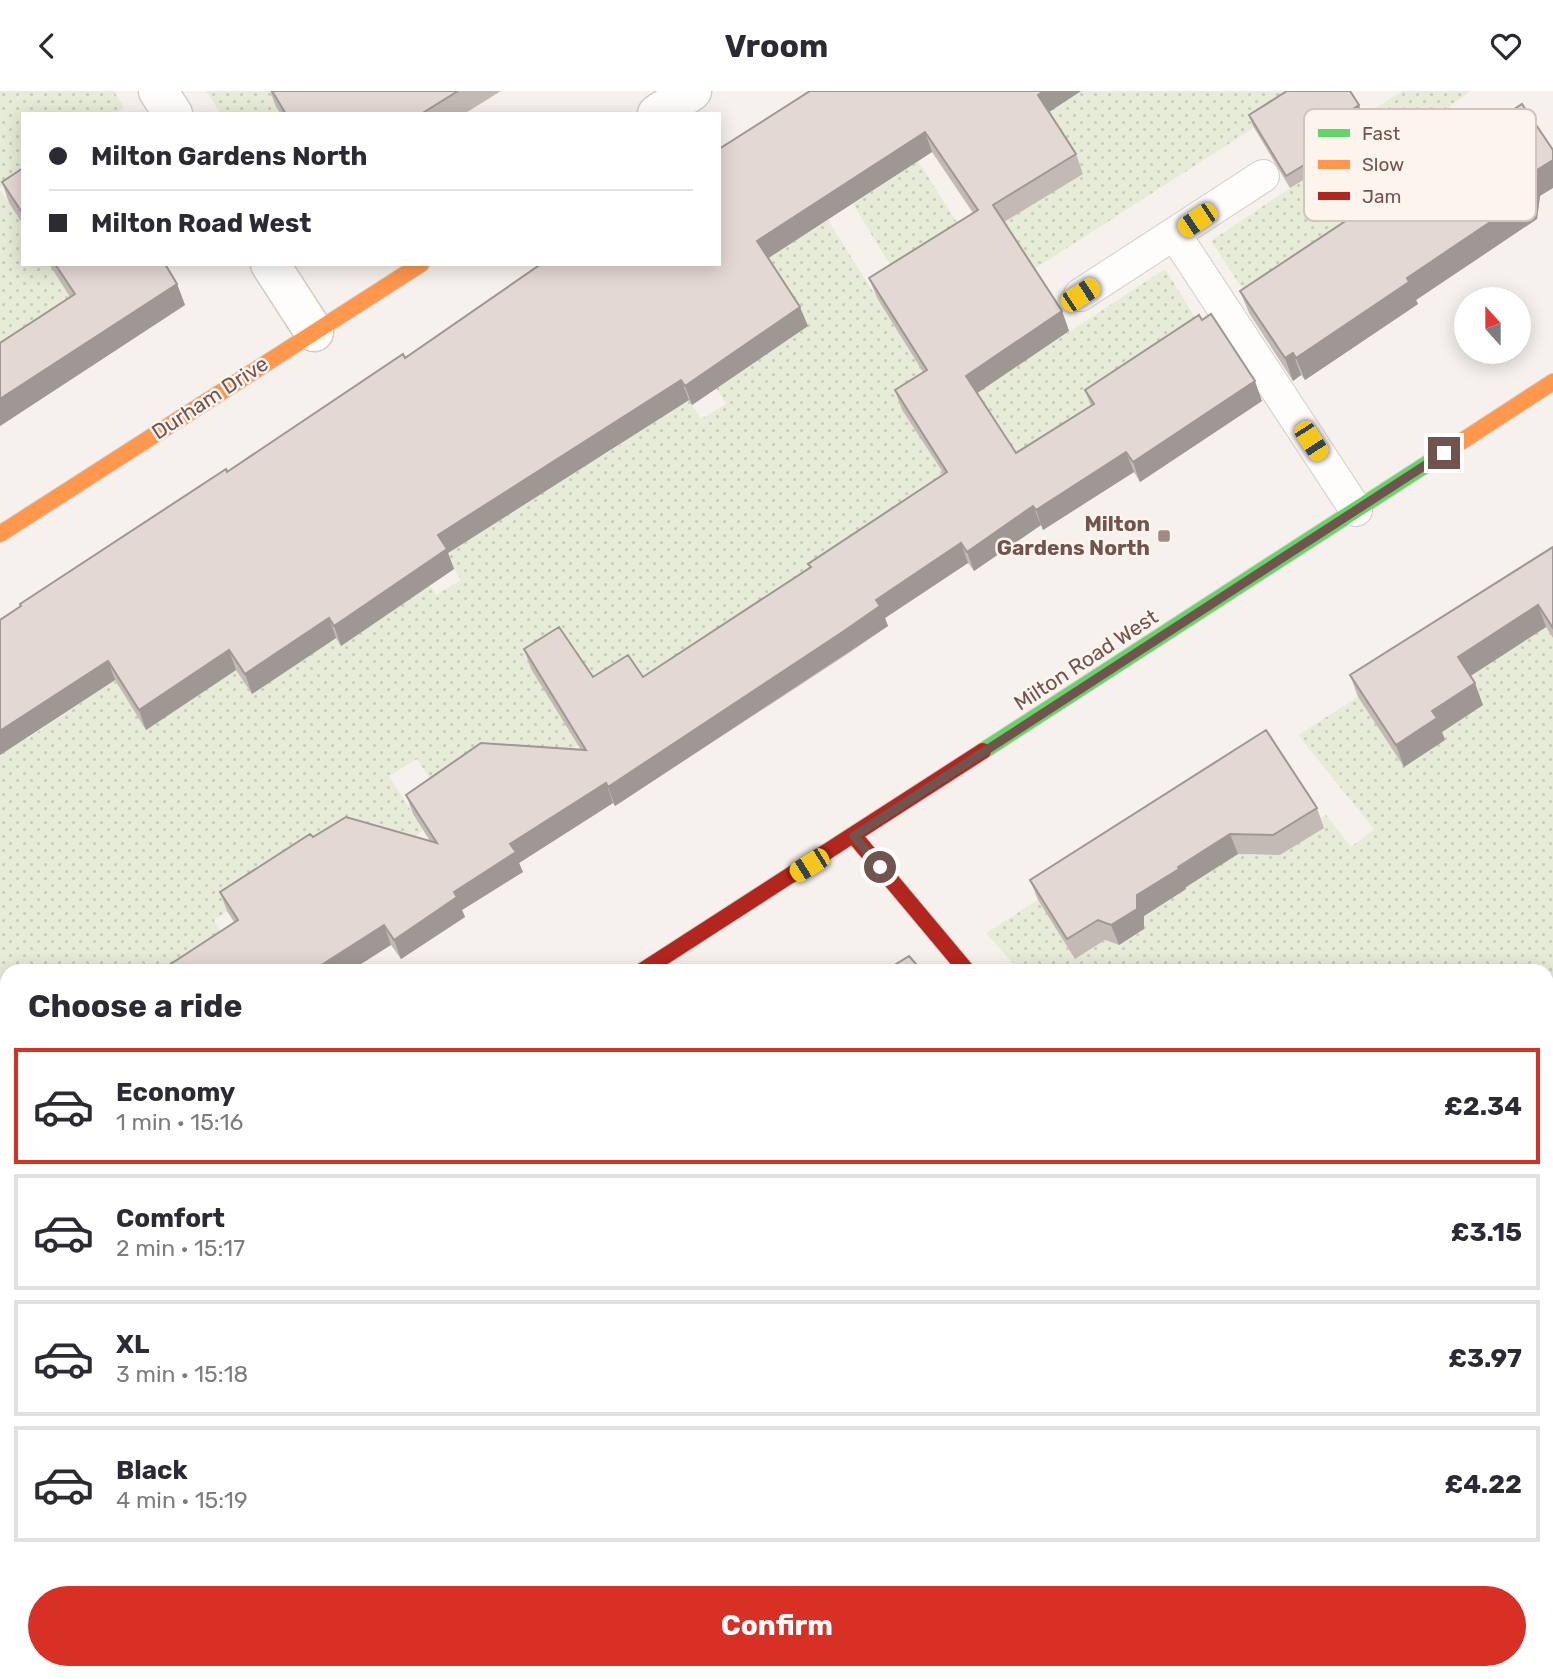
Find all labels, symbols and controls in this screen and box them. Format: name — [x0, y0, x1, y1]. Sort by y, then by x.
icon: back — [28, 27, 66, 65]
text: Vroom — [725, 27, 828, 65]
icon: heart — [1487, 27, 1525, 65]
legend — [1304, 109, 1536, 221]
text: Fast — [1362, 122, 1401, 145]
text: Milton Gardens North — [91, 141, 367, 172]
text: Slow — [1362, 153, 1404, 176]
text: Jam — [1362, 185, 1401, 208]
car — [1174, 200, 1221, 240]
text: Milton Road West — [91, 208, 311, 239]
car — [1057, 275, 1104, 315]
north arrow — [1454, 287, 1531, 364]
map controls — [1454, 287, 1531, 364]
street label: Durham Drive — [147, 351, 273, 445]
car — [1291, 418, 1332, 464]
route end — [1428, 437, 1460, 469]
place label: Milton Gardens North — [997, 511, 1150, 560]
marker: Milton Gardens North — [1156, 528, 1172, 544]
street label: Milton Road West — [1009, 604, 1162, 715]
car — [786, 845, 833, 885]
route start — [864, 851, 896, 883]
text: Choose a ride — [28, 987, 242, 1025]
icon: car — [32, 1075, 95, 1138]
text: Economy — [116, 1077, 235, 1108]
text: £2.34 — [1444, 1091, 1522, 1122]
text: 1 min · 15:16 — [116, 1108, 243, 1136]
icon: car — [32, 1201, 95, 1264]
text: Comfort — [116, 1203, 225, 1234]
text: £3.15 — [1451, 1217, 1522, 1248]
text: 2 min · 15:17 — [116, 1234, 245, 1262]
icon: car — [32, 1327, 95, 1390]
text: XL — [116, 1329, 149, 1360]
text: £3.97 — [1448, 1343, 1522, 1374]
text: 3 min · 15:18 — [116, 1360, 248, 1388]
icon: car — [32, 1453, 95, 1516]
text: Black — [116, 1455, 188, 1486]
text: £4.22 — [1444, 1469, 1522, 1500]
text: 4 min · 15:19 — [116, 1486, 248, 1514]
button: Confirm — [28, 1586, 1526, 1666]

